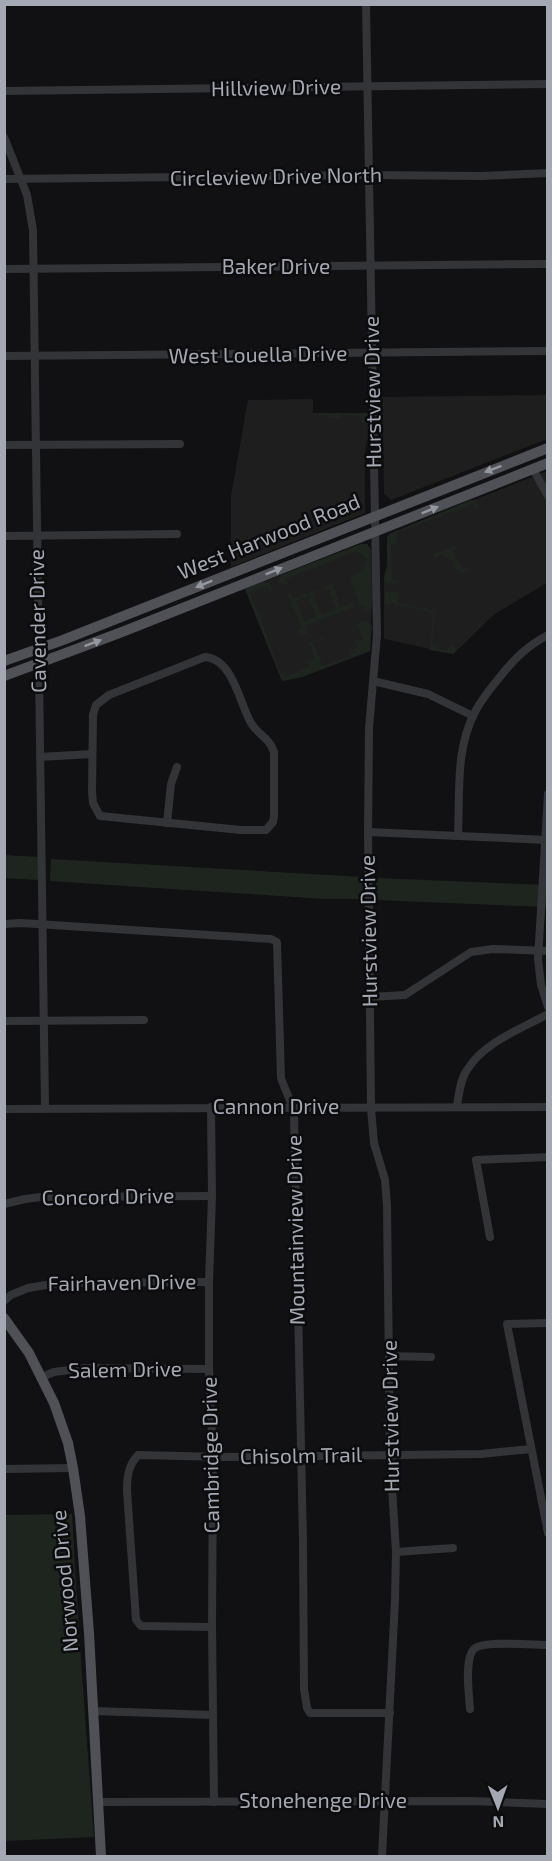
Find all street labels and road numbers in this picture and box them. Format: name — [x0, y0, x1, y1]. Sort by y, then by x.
street label: Hillview Drive — [211, 73, 341, 100]
street label: Circleview Drive North — [170, 161, 382, 190]
street label: Baker Drive — [222, 253, 330, 278]
street label: Hurstview Drive — [358, 316, 385, 468]
street label: West Louella Drive — [168, 339, 347, 368]
street label: West Harwood Road — [174, 488, 363, 584]
street label: Cavender Drive — [23, 549, 50, 693]
street label: Hurstview Drive — [354, 855, 381, 1007]
street label: Cannon Drive — [213, 1093, 339, 1118]
street label: Mountainview Drive — [280, 1135, 309, 1325]
street label: Concord Drive — [41, 1182, 175, 1209]
street label: Fairhaven Drive — [47, 1268, 197, 1295]
street label: Hurstview Drive — [376, 1340, 403, 1492]
street label: Salem Drive — [68, 1355, 182, 1382]
street label: Cambridge Drive — [196, 1376, 223, 1534]
street label: Chisolm Trail — [240, 1441, 363, 1468]
street label: Norwood Drive — [45, 1509, 82, 1653]
street label: Stonehenge Drive — [239, 1787, 407, 1812]

